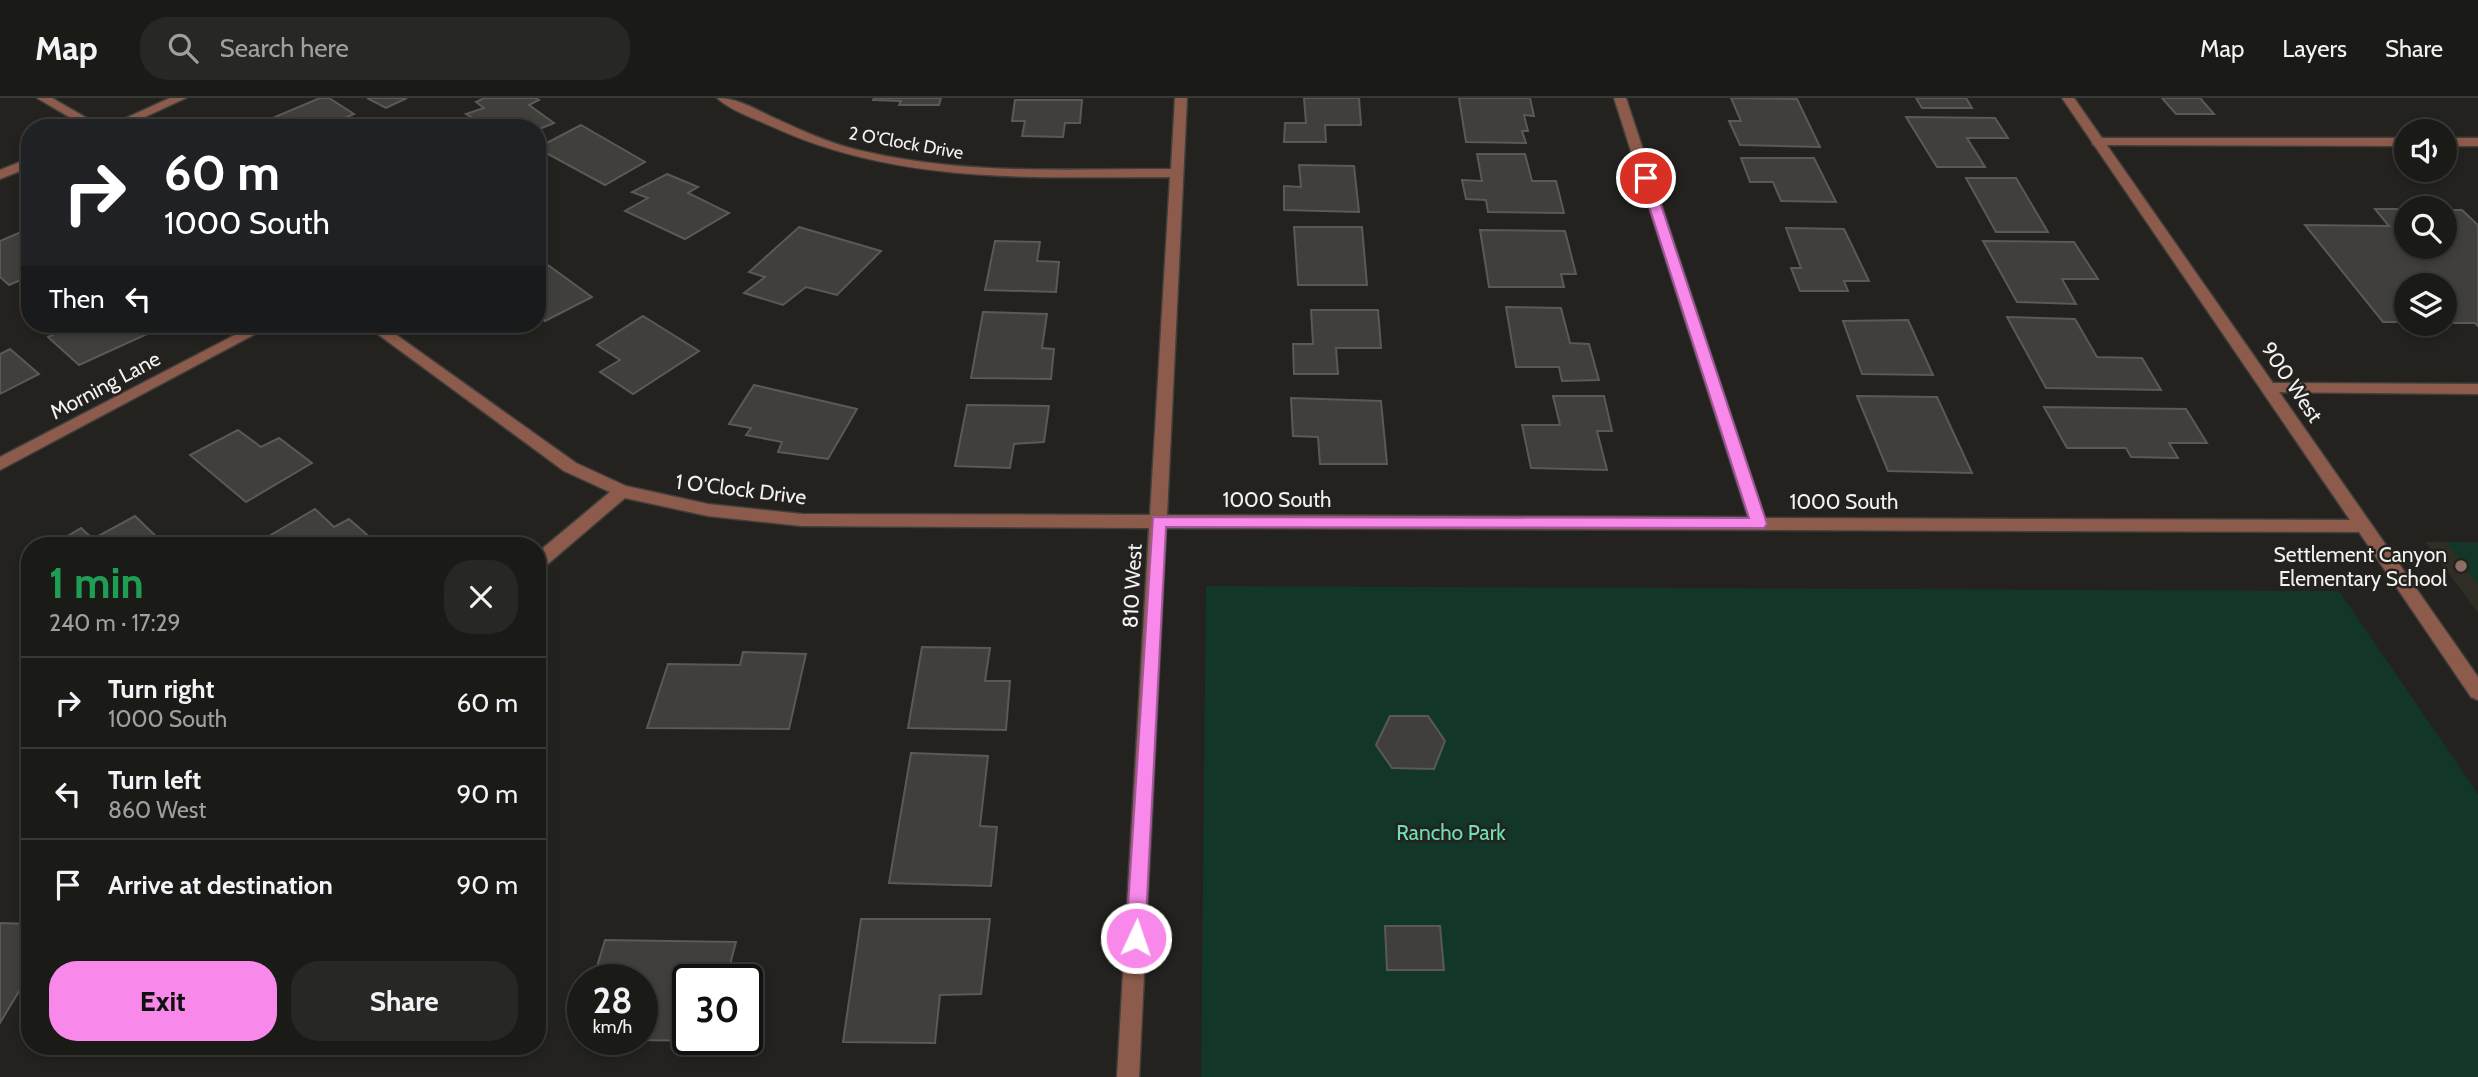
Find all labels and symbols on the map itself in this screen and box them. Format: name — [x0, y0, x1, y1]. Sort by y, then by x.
street label: 2 O'Clock Drive — [847, 122, 965, 164]
pin — [1616, 148, 1676, 208]
street label: 900 West — [2256, 337, 2328, 427]
street label: Morning Lane — [46, 345, 165, 424]
street label: 1 O'Clock Drive — [674, 469, 808, 509]
street label: 1000 South — [1223, 487, 1331, 512]
street label: 1000 South — [1790, 489, 1898, 514]
place label: Settlement Canyon Elementary School — [2274, 542, 2447, 591]
street label: 810 West — [1117, 543, 1147, 629]
marker: Settlement Canyon Elementary School — [2453, 558, 2469, 574]
park label: Rancho Park — [1396, 820, 1506, 845]
position arrow — [1099, 901, 1173, 975]
speed limit sign: 30 — [672, 964, 763, 1055]

